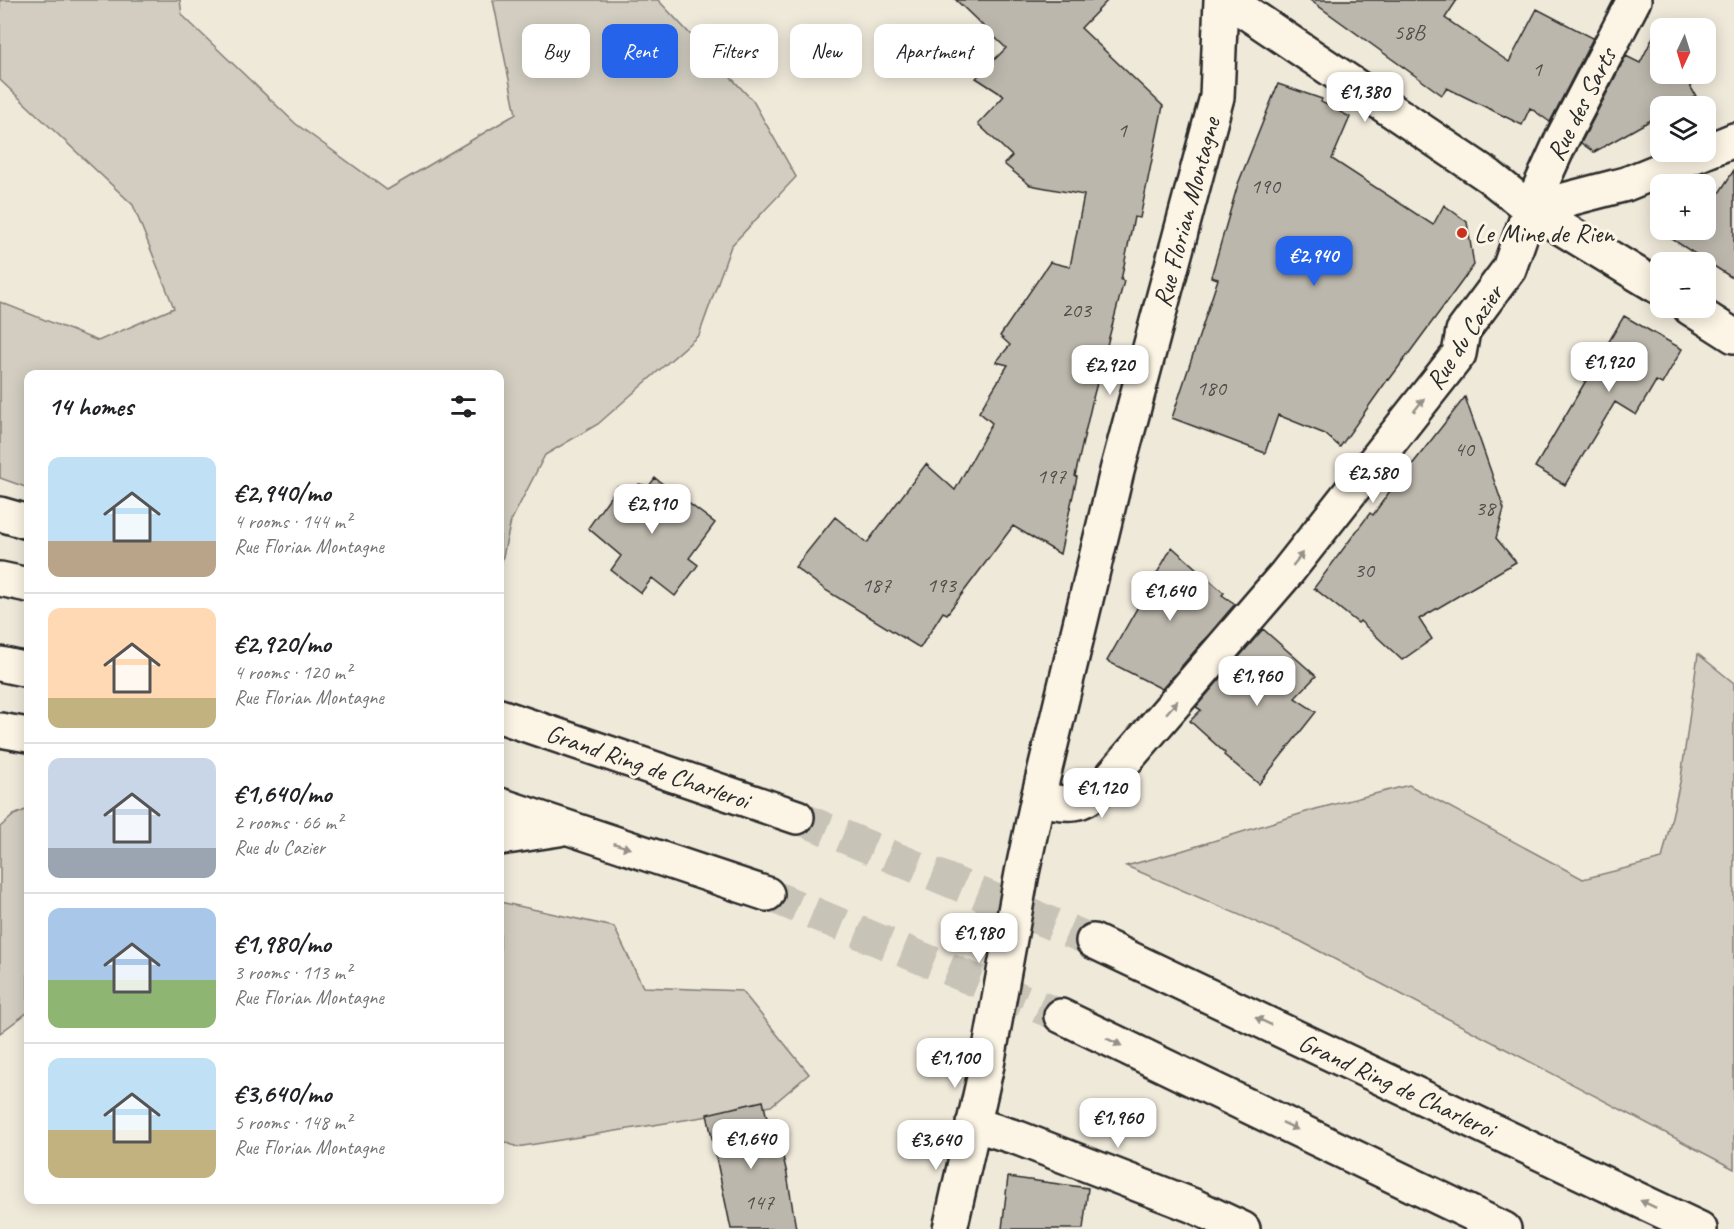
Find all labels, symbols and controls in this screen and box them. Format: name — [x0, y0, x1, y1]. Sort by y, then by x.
house number: 58B — [1393, 18, 1426, 46]
north arrow — [1650, 18, 1716, 84]
map controls — [1650, 18, 1716, 318]
chip: Buy — [522, 24, 590, 78]
chip: Rent — [602, 24, 678, 78]
chip: Filters — [690, 24, 778, 78]
chip: New — [790, 24, 862, 78]
chip: Apartment — [874, 24, 994, 78]
street label: Rue des Sarts — [1539, 41, 1625, 166]
house number: 1 — [1532, 55, 1543, 83]
pin: €1,380 — [1316, 72, 1414, 123]
text: €1,380 — [1341, 79, 1389, 104]
button: layers — [1650, 96, 1716, 162]
street label: Rue Florian Montagne — [1145, 112, 1228, 310]
house number: 1 — [1117, 116, 1128, 144]
house number: 190 — [1250, 172, 1282, 200]
button: + — [1650, 174, 1716, 240]
place label: Le Mine de Rien — [1474, 217, 1615, 250]
marker: Le Mine de Rien — [1455, 226, 1469, 240]
pin: €2,940 — [1265, 236, 1363, 287]
text: €2,940 — [1290, 243, 1338, 268]
button: − — [1650, 252, 1716, 318]
street label: Rue du Cazier — [1418, 277, 1512, 396]
house number: 203 — [1061, 296, 1093, 324]
pin: €1,920 — [1560, 342, 1658, 393]
pin: €2,920 — [1061, 345, 1159, 396]
text: €1,920 — [1585, 349, 1633, 374]
text: €2,920 — [1086, 352, 1134, 377]
house number: 180 — [1196, 374, 1228, 402]
text: 14 homes — [48, 390, 133, 423]
icon: filters — [447, 390, 480, 423]
one-way arrow — [1412, 398, 1424, 413]
house number: 40 — [1454, 435, 1476, 463]
pin: €2,580 — [1324, 453, 1422, 504]
text: €2,580 — [1349, 460, 1397, 485]
house number: 197 — [1036, 462, 1067, 490]
text: €2,940/mo — [234, 476, 331, 509]
icon: home — [96, 481, 168, 553]
pin: €2,910 — [603, 484, 701, 535]
text: €2,910 — [628, 491, 676, 516]
house number: 38 — [1475, 494, 1497, 522]
text: 4 rooms · 144 m² — [234, 509, 351, 534]
text: Rue Florian Montagne — [234, 534, 384, 559]
one-way arrow — [1291, 551, 1303, 566]
house number: 30 — [1354, 556, 1376, 584]
house number: 187 — [861, 571, 892, 599]
house number: 193 — [926, 571, 958, 599]
pin: €1,640 — [1121, 571, 1219, 622]
text: €1,640 — [1145, 578, 1195, 603]
text: €2,920/mo — [234, 627, 331, 660]
icon: home — [96, 632, 168, 704]
pin: €1,960 — [1208, 656, 1306, 707]
text: 4 rooms · 120 m² — [234, 660, 351, 685]
text: €1,960 — [1232, 663, 1282, 688]
text: Rue Florian Montagne — [234, 685, 384, 710]
one-way arrow — [1165, 699, 1178, 715]
street label: Grand Ring de Charleroi — [542, 716, 757, 818]
pin: €1,120 — [1053, 768, 1151, 819]
text: €1,120 — [1078, 775, 1126, 800]
text: €1,640/mo — [234, 777, 332, 810]
icon: home — [96, 782, 168, 854]
text: 2 rooms · 66 m² — [234, 810, 342, 835]
text: Rue du Cazier — [234, 835, 325, 860]
one-way arrow — [613, 842, 631, 851]
pin: €1,980 — [930, 913, 1028, 964]
text: €1,980 — [955, 920, 1003, 945]
text: €1,980/mo — [234, 927, 331, 960]
icon: home — [96, 932, 168, 1004]
text: 3 rooms · 113 m² — [234, 960, 351, 985]
text: Rue Florian Montagne — [234, 985, 384, 1010]
one-way arrow — [1254, 1017, 1271, 1026]
street label: Grand Ring de Charleroi — [1293, 1026, 1503, 1147]
one-way arrow — [1105, 1036, 1123, 1046]
pin: €1,100 — [906, 1038, 1004, 1089]
text: €1,100 — [931, 1045, 979, 1070]
text: €3,640/mo — [234, 1077, 332, 1110]
icon: home — [96, 1082, 168, 1154]
pin: €1,960 — [1069, 1098, 1167, 1149]
text: €1,960 — [1093, 1105, 1143, 1130]
text: 5 rooms · 148 m² — [234, 1110, 351, 1135]
pin: €1,640 — [702, 1119, 800, 1170]
pin: €3,640 — [887, 1120, 985, 1171]
one-way arrow — [1281, 1122, 1298, 1131]
text: €1,640 — [726, 1126, 776, 1151]
text: €3,640 — [911, 1127, 961, 1152]
text: Rue Florian Montagne — [234, 1135, 384, 1160]
house number: 147 — [744, 1188, 775, 1216]
one-way arrow — [1639, 1199, 1656, 1208]

